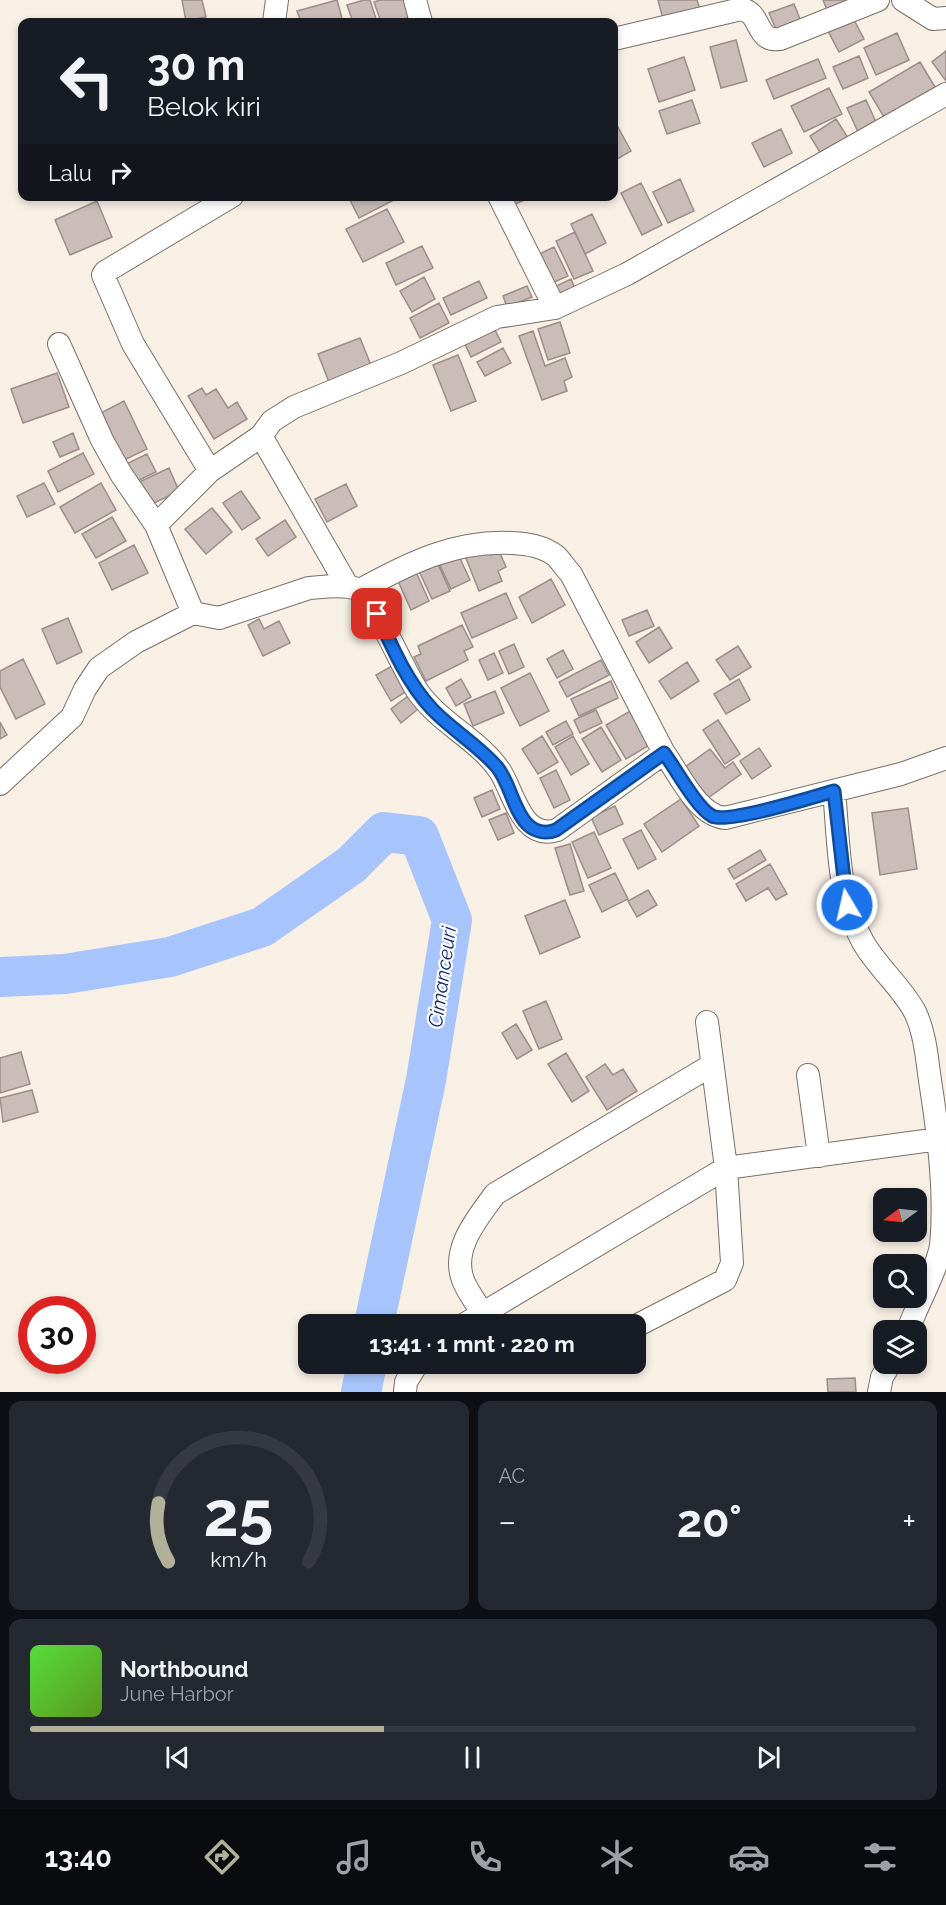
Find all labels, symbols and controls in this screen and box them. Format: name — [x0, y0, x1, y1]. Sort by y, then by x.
text: 30 m — [147, 41, 245, 90]
icon: left — [48, 42, 126, 120]
text: Belok kiri — [147, 91, 261, 122]
icon: right — [104, 156, 137, 189]
text: Lalu — [48, 160, 92, 186]
pin — [351, 588, 402, 639]
icon: arrive — [360, 597, 393, 630]
position arrow — [815, 873, 879, 937]
water label: Cimanceuri — [423, 924, 461, 1029]
north arrow — [873, 1188, 927, 1242]
map controls — [873, 1188, 927, 1374]
button: search — [873, 1254, 927, 1308]
speed limit sign: 30 — [18, 1296, 96, 1374]
button: layers — [873, 1320, 927, 1374]
text: 13:41 · 1 mnt · 220 m — [369, 1331, 575, 1357]
text: AC — [499, 1464, 525, 1488]
text: 25 — [204, 1477, 274, 1551]
text: 20° — [677, 1495, 742, 1548]
text: − — [499, 1502, 516, 1541]
text: + — [902, 1502, 916, 1541]
text: km/h — [210, 1548, 267, 1573]
text: Northbound — [120, 1656, 249, 1682]
text: June Harbor — [120, 1682, 234, 1706]
icon: previous — [161, 1741, 194, 1774]
icon: pause — [456, 1741, 489, 1774]
icon: next — [752, 1741, 785, 1774]
icon: directions — [201, 1836, 243, 1878]
icon: music — [333, 1836, 375, 1878]
icon: phone — [464, 1836, 506, 1878]
icon: climate — [596, 1836, 638, 1878]
icon: car — [728, 1836, 770, 1878]
icon: filters — [859, 1836, 901, 1878]
text: 13:40 — [45, 1842, 112, 1873]

